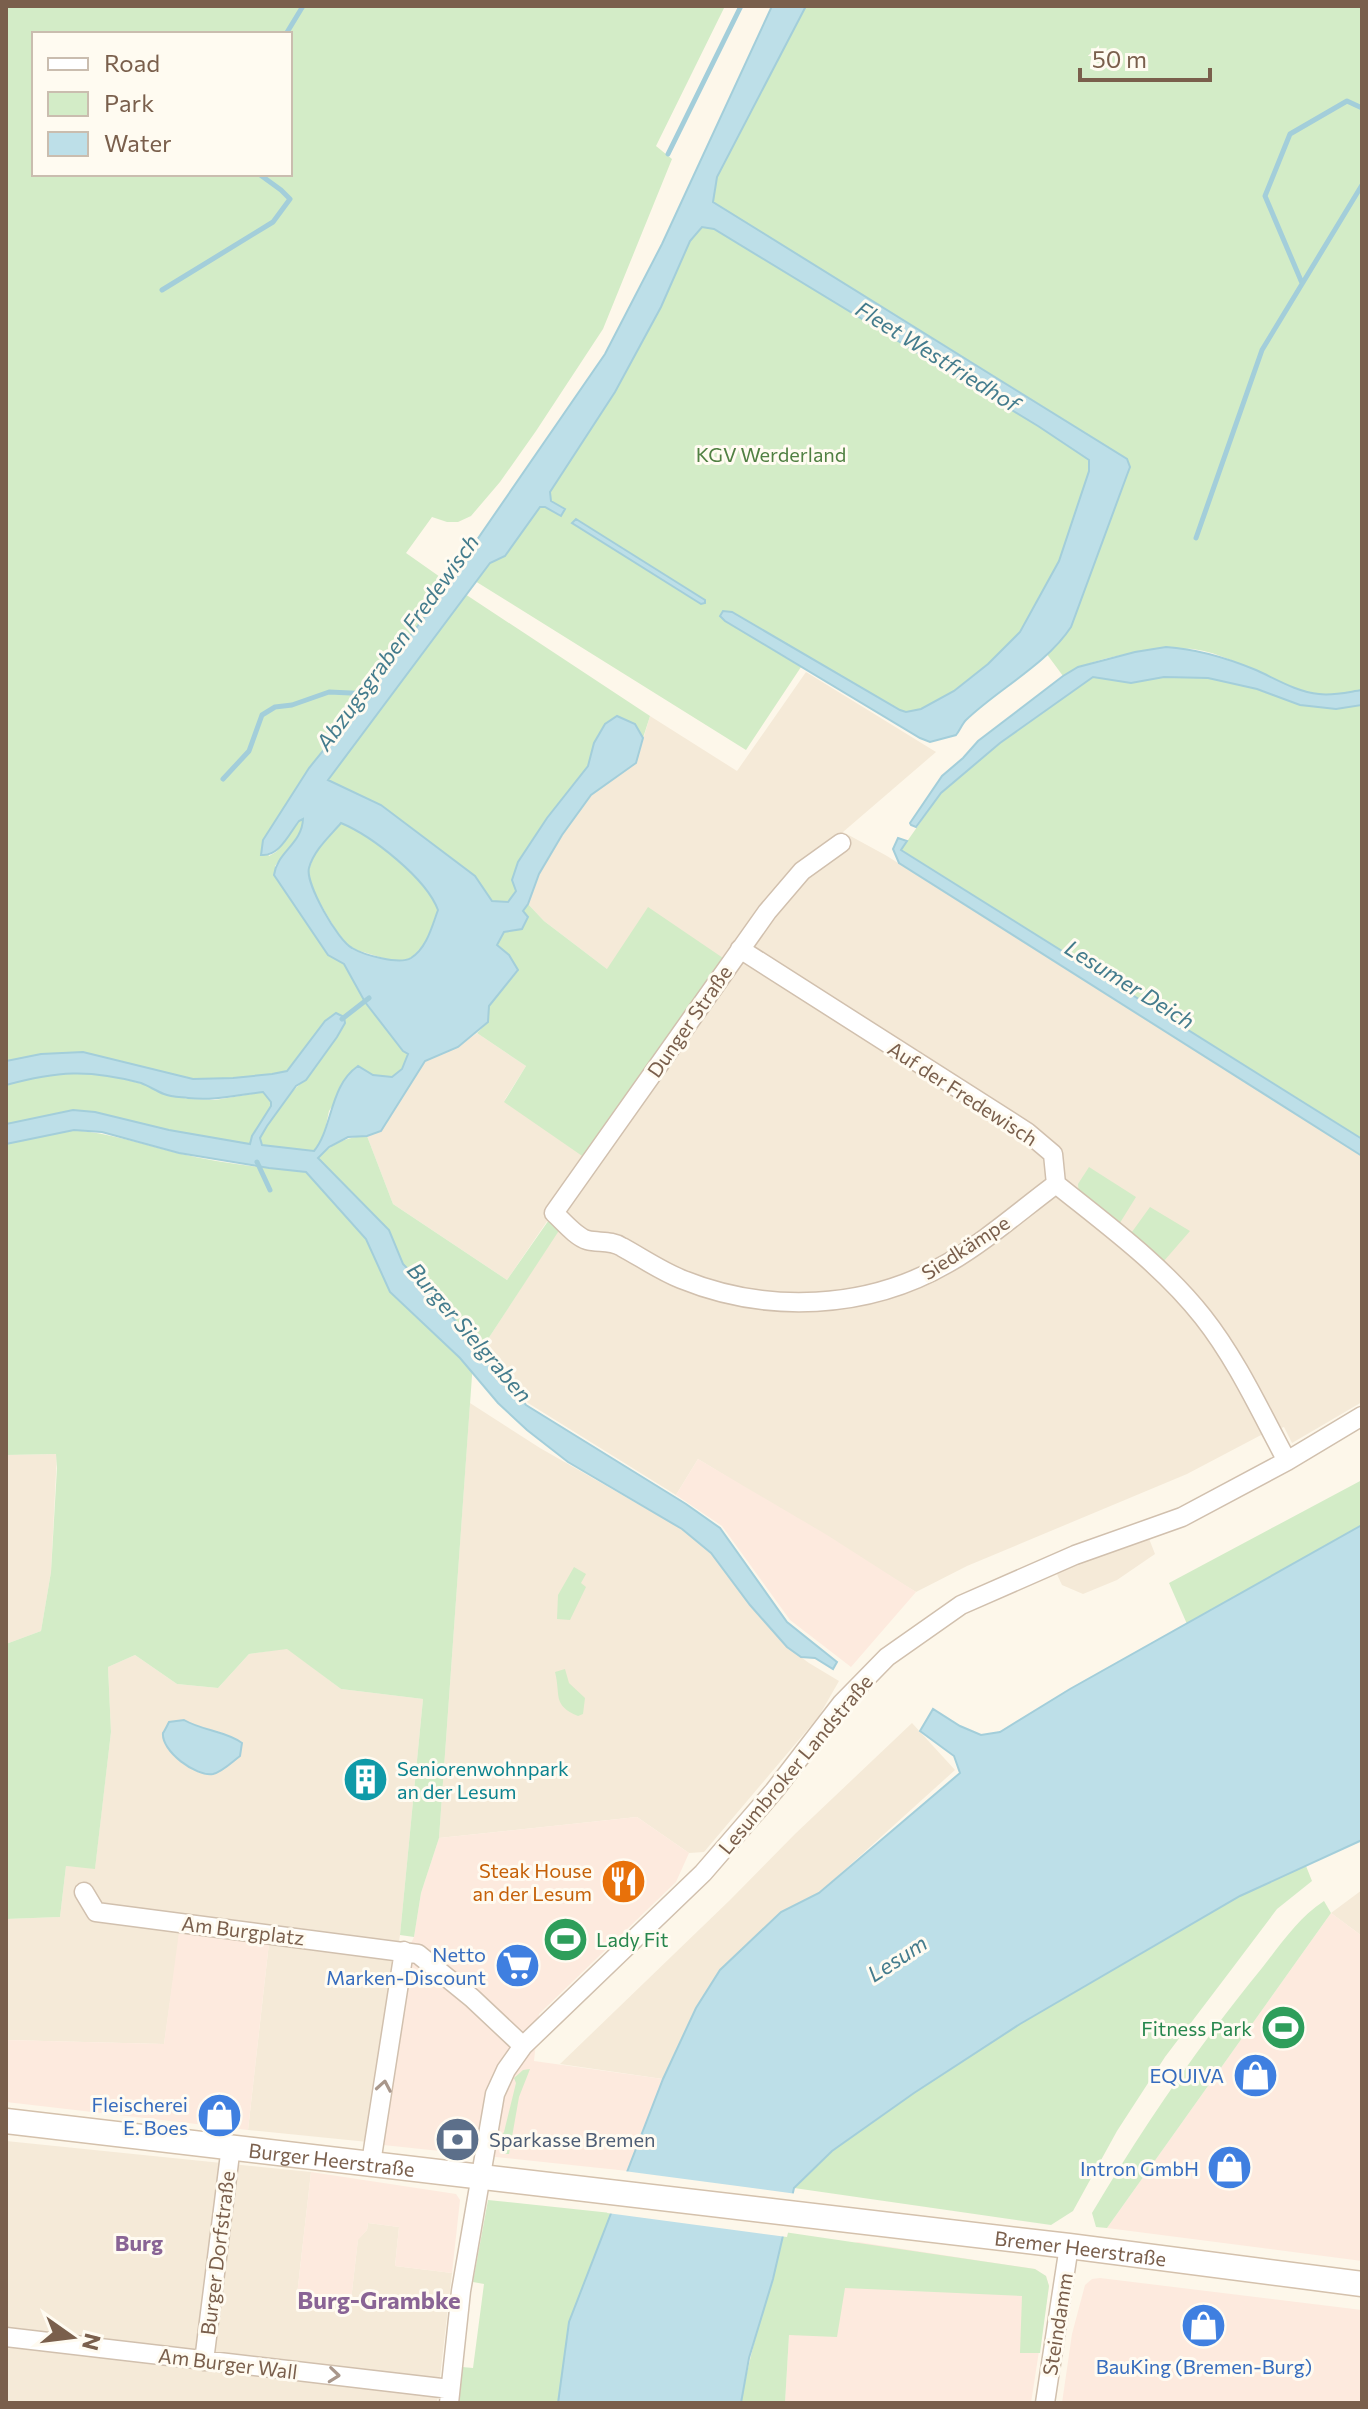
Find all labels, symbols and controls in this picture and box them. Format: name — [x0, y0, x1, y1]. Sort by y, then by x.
legend — [32, 32, 292, 176]
scale bar — [1080, 32, 1210, 82]
text: 50 m — [1092, 44, 1147, 73]
text: Road — [104, 48, 160, 77]
text: Park — [104, 88, 154, 117]
text: Water — [104, 128, 172, 157]
water label: Fleet Westfriedhof — [851, 295, 1027, 418]
park label: KGV Werderland — [696, 442, 846, 466]
water label: Abzugsgraben Fredewisch — [309, 529, 484, 756]
water label: Lesumer Deich — [1060, 934, 1200, 1034]
street label: Dunger Straße — [642, 960, 736, 1082]
street label: Auf der Fredewisch — [884, 1036, 1042, 1150]
street label: Siedkämpe — [917, 1210, 1013, 1284]
water label: Burger Sielgraben — [402, 1257, 538, 1407]
street label: Lesumbroker Landstraße — [713, 1669, 877, 1859]
building icon: Seniorenwohnpark an der Lesum — [342, 1756, 390, 1804]
place label: Seniorenwohnpark an der Lesum — [397, 1756, 569, 1803]
place label: Steak House an der Lesum — [473, 1858, 592, 1905]
restaurant icon: Steak House an der Lesum — [599, 1858, 647, 1906]
street label: Am Burgplatz — [180, 1911, 306, 1949]
sports icon: Lady Fit — [541, 1915, 589, 1963]
place label: Lady Fit — [596, 1927, 668, 1951]
water label: Lesum — [862, 1929, 932, 1987]
supermarket icon: Netto Marken-Discount — [493, 1941, 541, 1989]
place label: Netto Marken-Discount — [326, 1942, 486, 1989]
sports icon: Fitness Park — [1259, 2004, 1307, 2052]
place label: Fitness Park — [1141, 2016, 1252, 2040]
shop icon: EQUIVA — [1231, 2051, 1279, 2099]
place label: EQUIVA — [1150, 2063, 1224, 2087]
one-way arrow — [375, 2079, 392, 2093]
shop icon: Fleischerei E. Boes — [195, 2091, 243, 2139]
place label: Fleischerei E. Boes — [91, 2092, 188, 2139]
bank icon: Sparkasse Bremen — [434, 2115, 482, 2163]
place label: Sparkasse Bremen — [489, 2127, 655, 2151]
street label: Burger Heerstraße — [247, 2138, 416, 2181]
shop icon: Intron GmbH — [1206, 2144, 1254, 2192]
place label: Intron GmbH — [1080, 2156, 1199, 2180]
street label: Burger Dorfstraße — [195, 2169, 239, 2337]
street label: Bremer Heerstraße — [993, 2225, 1168, 2271]
district label: Burg — [115, 2229, 163, 2256]
street label: Steindamm — [1037, 2271, 1077, 2377]
district label: Burg-Grambke — [297, 2285, 461, 2314]
north arrow — [32, 2297, 112, 2377]
shop icon: BauKing (Bremen-Burg) — [1180, 2302, 1228, 2350]
text: N — [77, 2331, 107, 2353]
street label: Am Burger Wall — [157, 2343, 299, 2383]
place label: BauKing (Bremen-Burg) — [1096, 2354, 1312, 2378]
one-way arrow — [328, 2367, 341, 2384]

